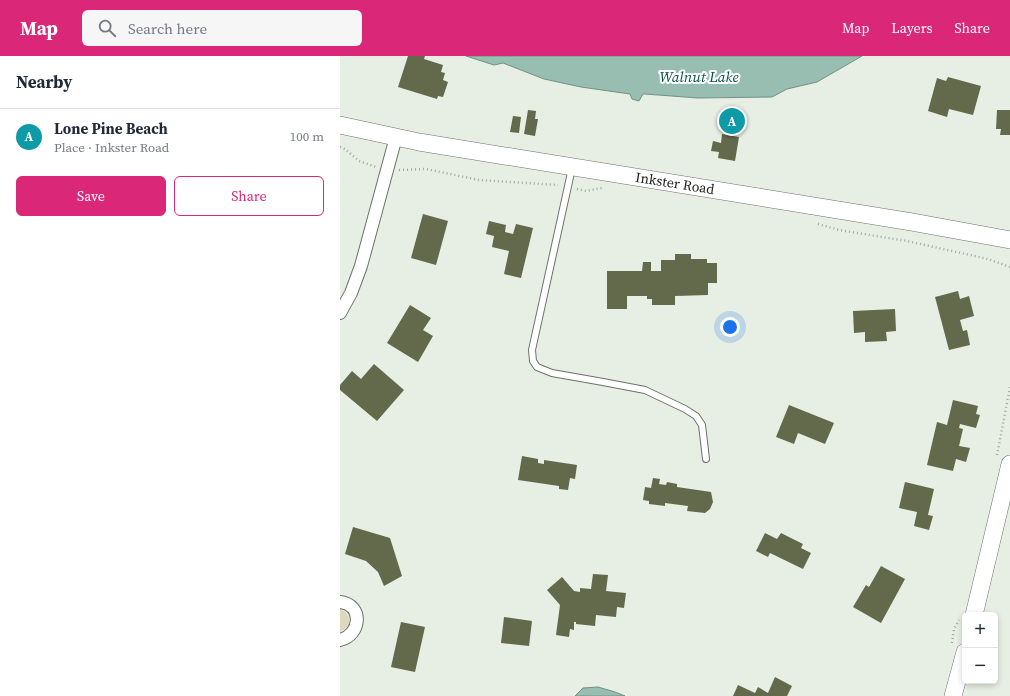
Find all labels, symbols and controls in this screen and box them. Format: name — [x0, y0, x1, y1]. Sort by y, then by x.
search box — [82, 10, 362, 46]
text: Map — [20, 15, 58, 41]
icon: search — [96, 17, 118, 39]
text: Search here — [128, 18, 207, 39]
text: Map — [842, 18, 869, 38]
text: Layers — [891, 18, 933, 38]
text: Share — [955, 18, 990, 38]
water label: Walnut Lake — [659, 66, 739, 87]
text: Nearby — [16, 70, 72, 94]
pin: A — [719, 106, 745, 136]
text: Lone Pine Beach — [54, 118, 168, 139]
text: A — [25, 128, 33, 145]
text: 100 m — [290, 128, 324, 145]
text: Place · Inkster Road — [54, 139, 169, 156]
street label: Inkster Road — [634, 167, 716, 199]
button: Save — [16, 176, 166, 216]
button: Share — [174, 176, 324, 216]
your location — [720, 317, 740, 337]
map controls — [962, 612, 998, 684]
button: + — [962, 612, 998, 648]
button: − — [962, 648, 998, 684]

